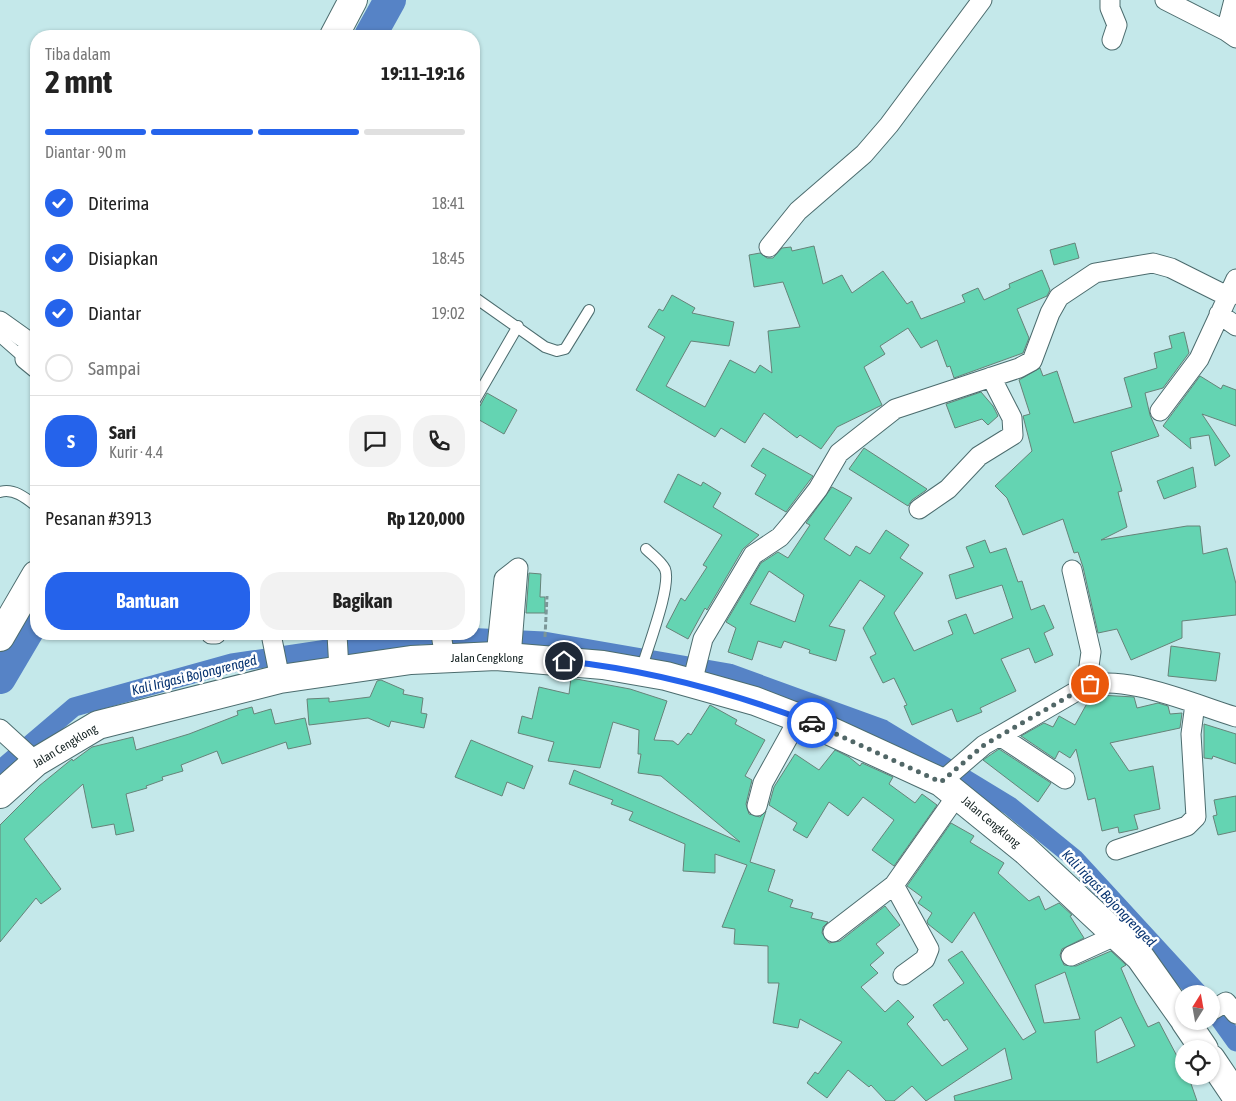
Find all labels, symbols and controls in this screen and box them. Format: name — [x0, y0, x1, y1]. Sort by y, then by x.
text: Tiba dalam — [45, 45, 111, 63]
text: 19:11–19:16 — [381, 62, 465, 84]
text: 2 mnt — [45, 63, 112, 100]
text: Diantar · 90 m — [45, 143, 126, 161]
icon: check — [45, 189, 73, 217]
text: Diterima — [88, 192, 149, 214]
text: 18:41 — [432, 194, 465, 212]
icon: check — [45, 244, 73, 272]
text: Disiapkan — [88, 247, 158, 269]
text: 18:45 — [432, 249, 465, 267]
icon: check — [45, 299, 73, 327]
text: Diantar — [88, 302, 141, 324]
text: 19:02 — [432, 304, 465, 322]
text: Sampai — [88, 357, 141, 379]
button: chat — [349, 415, 401, 467]
button: phone — [413, 415, 465, 467]
text: Sari — [109, 421, 136, 443]
text: S — [67, 430, 75, 452]
text: Kurir · 4.4 — [109, 443, 163, 461]
text: Pesanan #3913 — [45, 507, 152, 529]
text: Rp 120,000 — [387, 507, 465, 529]
button: Bantuan — [45, 572, 250, 630]
button: Bagikan — [260, 572, 465, 630]
pin — [543, 640, 585, 682]
icon: home — [550, 647, 578, 675]
street label: Jalan Cengklong — [451, 651, 524, 665]
water label: Kali Irigasi Bojongrenged — [130, 652, 258, 698]
pin — [1069, 663, 1111, 705]
icon: bag — [1076, 670, 1104, 698]
courier — [787, 698, 837, 748]
icon: car — [798, 709, 826, 737]
street label: Jalan Cengklong — [30, 721, 100, 771]
street label: Jalan Cengklong — [959, 793, 1024, 851]
water label: Kali Irigasi Bojongrenged — [1059, 846, 1159, 950]
north arrow — [1175, 985, 1220, 1030]
map controls — [1175, 985, 1220, 1085]
button: locate — [1175, 1040, 1220, 1085]

